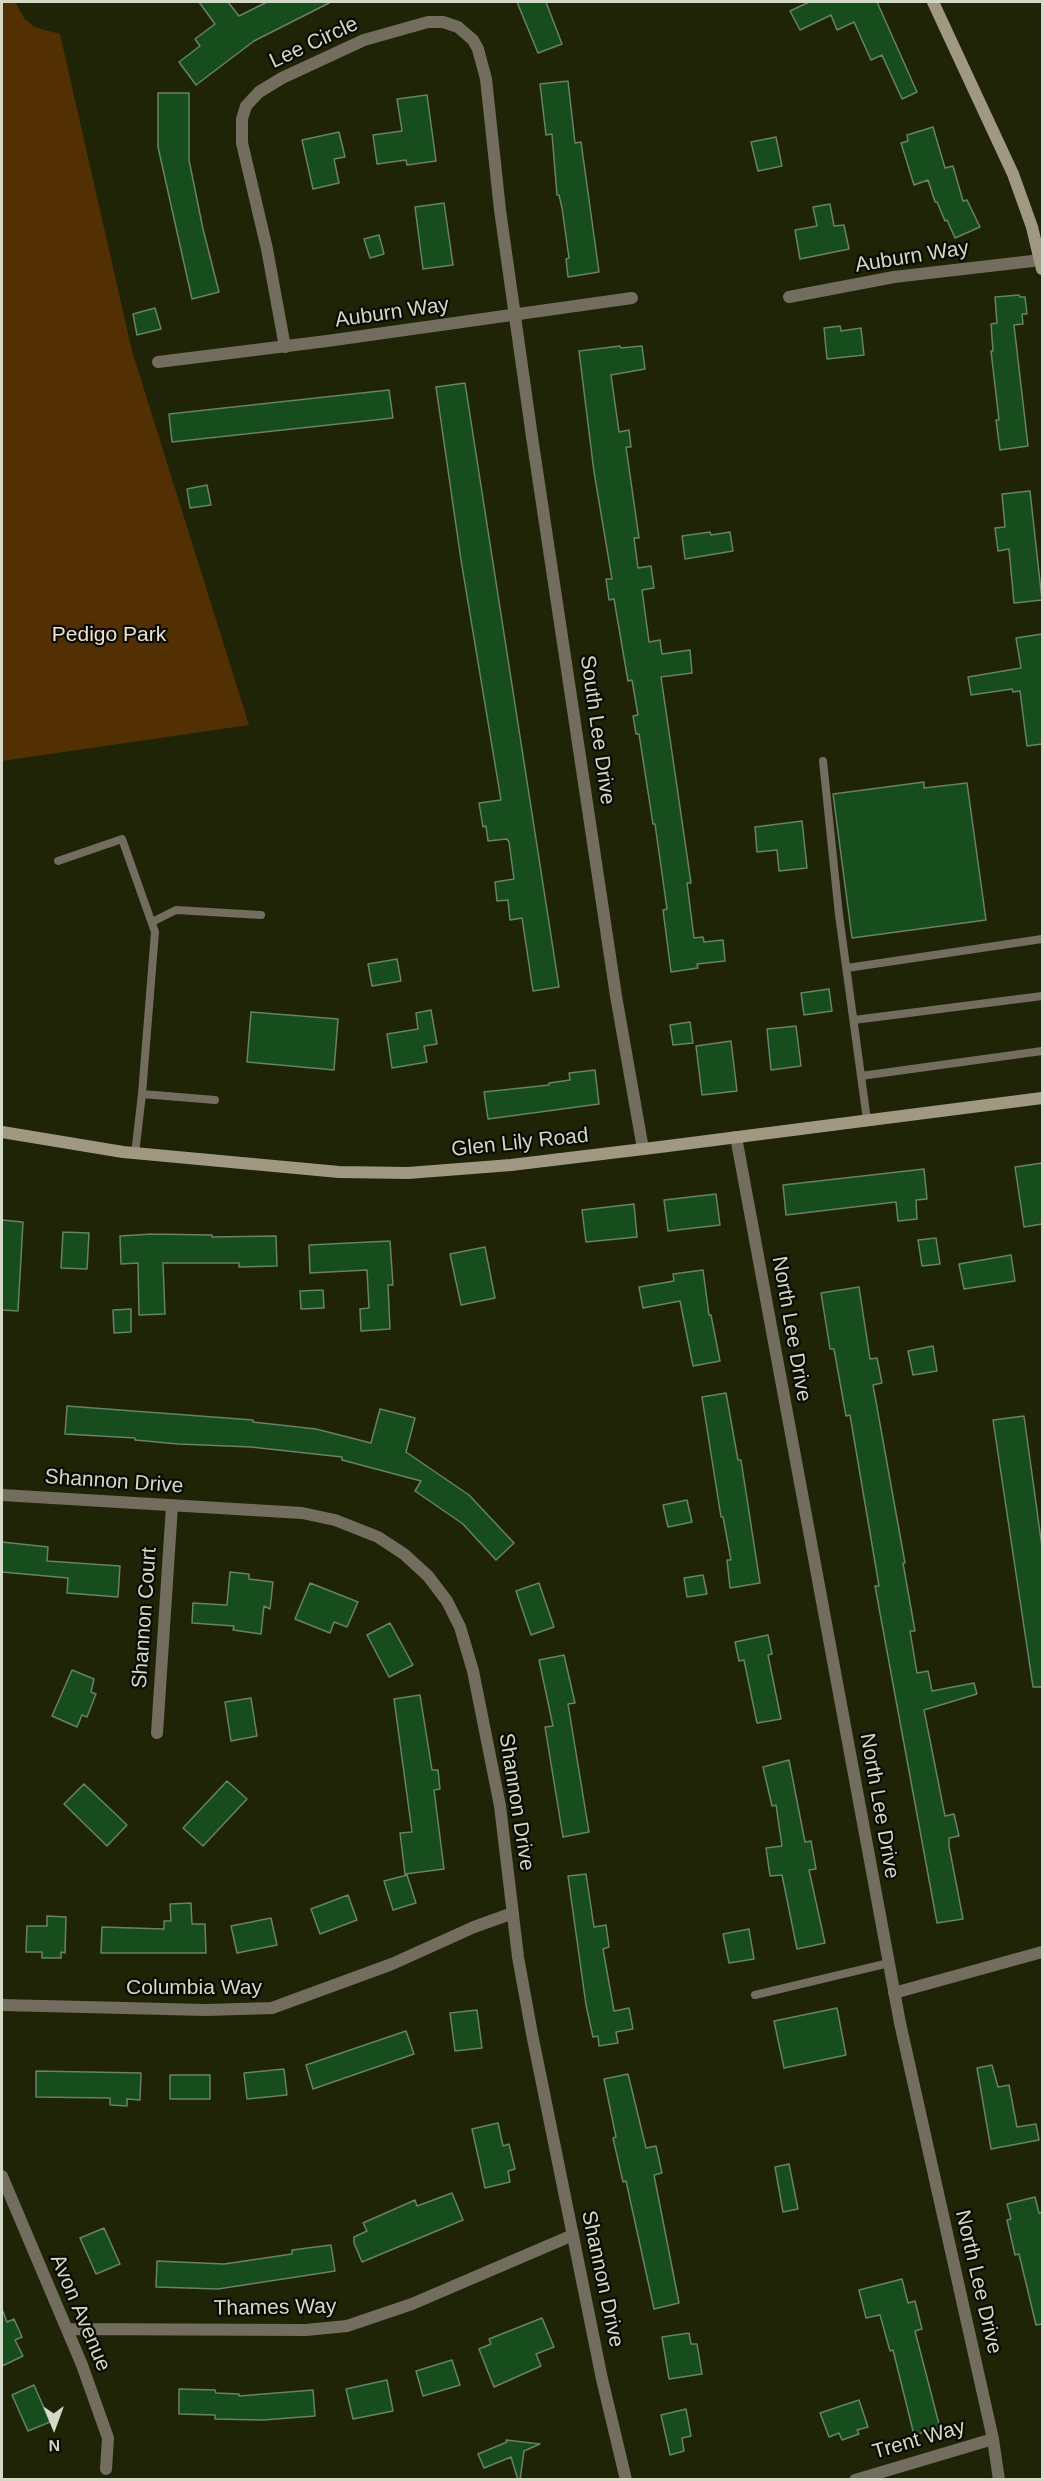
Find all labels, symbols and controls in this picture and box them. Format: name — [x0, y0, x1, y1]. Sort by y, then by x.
street label: Lee Circle — [266, 12, 362, 74]
street label: Auburn Way — [853, 236, 971, 278]
street label: Auburn Way — [333, 293, 451, 333]
park label: Pedigo Park — [52, 622, 166, 648]
street label: South Lee Drive — [574, 654, 620, 806]
street label: Glen Lily Road — [450, 1123, 590, 1163]
street label: North Lee Drive — [766, 1254, 816, 1404]
street label: Shannon Drive — [44, 1465, 184, 1499]
street label: Shannon Court — [128, 1547, 162, 1689]
street label: Shannon Drive — [493, 1731, 539, 1873]
street label: North Lee Drive — [854, 1731, 904, 1881]
street label: Columbia Way — [126, 1975, 262, 2001]
street label: Shannon Drive — [575, 2208, 629, 2350]
street label: North Lee Drive — [949, 2208, 1007, 2356]
street label: Avon Avenue — [44, 2251, 116, 2375]
street label: Thames Way — [213, 2294, 337, 2322]
north arrow — [24, 2397, 84, 2457]
street label: Trent Way — [870, 2415, 968, 2465]
text: N — [48, 2437, 60, 2454]

